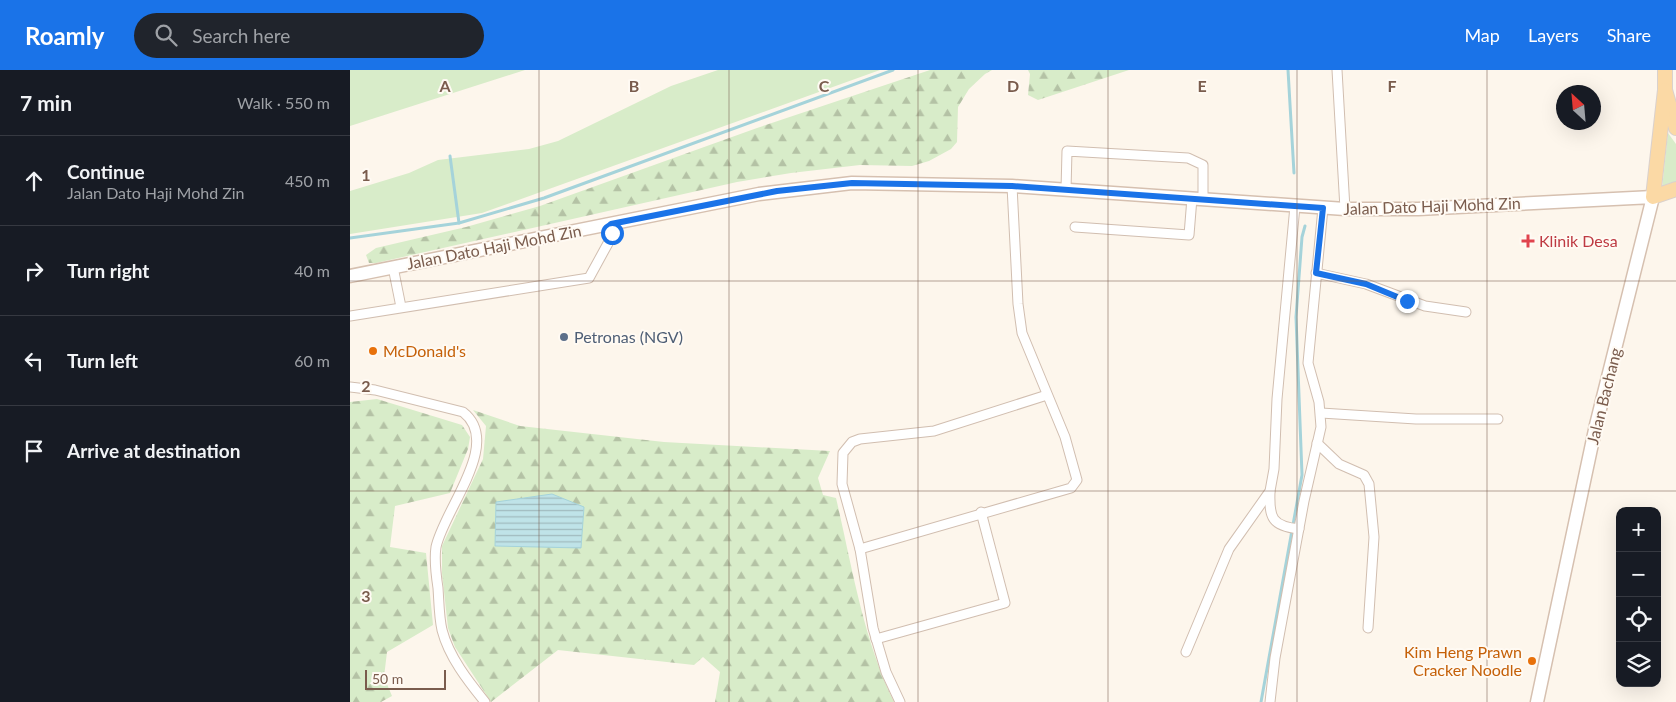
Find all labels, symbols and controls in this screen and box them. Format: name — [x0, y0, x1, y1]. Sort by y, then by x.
search box — [134, 13, 484, 58]
text: Roamly — [25, 21, 104, 50]
icon: search — [152, 21, 180, 49]
text: Search here — [192, 24, 290, 47]
text: Map — [1464, 24, 1500, 46]
text: Layers — [1528, 24, 1579, 46]
text: Share — [1607, 24, 1651, 46]
text: A — [438, 76, 451, 95]
text: B — [629, 76, 639, 95]
text: C — [819, 76, 830, 95]
text: D — [1007, 76, 1019, 95]
text: E — [1197, 76, 1207, 95]
text: F — [1387, 76, 1397, 95]
north arrow — [1556, 85, 1601, 130]
text: 7 min — [20, 90, 72, 115]
text: Walk · 550 m — [237, 93, 330, 112]
text: Continue — [67, 160, 145, 183]
text: 1 — [361, 165, 371, 184]
icon: ahead — [20, 167, 48, 195]
text: 450 m — [285, 171, 330, 190]
text: Jalan Dato Haji Mohd Zin — [67, 183, 245, 202]
street label: Jalan Dato Haji Mohd Zin — [1343, 193, 1521, 218]
street label: Jalan Dato Haji Mohd Zin — [405, 220, 583, 273]
route start — [601, 222, 624, 245]
place label: Klinik Desa — [1539, 231, 1618, 250]
marker: Klinik Desa — [1521, 234, 1535, 248]
icon: right — [20, 257, 48, 285]
text: Turn right — [67, 259, 149, 282]
text: 40 m — [294, 261, 330, 280]
route end — [1396, 290, 1419, 313]
place label: Petronas (NGV) — [574, 327, 683, 346]
marker: Petronas (NGV) — [558, 331, 570, 343]
place label: McDonald's — [383, 341, 466, 360]
marker: McDonald's — [367, 345, 379, 357]
street label: Jalan Bachang — [1582, 346, 1625, 446]
icon: left — [20, 347, 48, 375]
text: Turn left — [67, 349, 138, 372]
text: 60 m — [294, 351, 330, 370]
text: 2 — [361, 376, 371, 395]
icon: arrive — [20, 437, 48, 465]
text: Arrive at destination — [67, 439, 240, 462]
map controls — [1616, 507, 1661, 687]
button: + — [1616, 507, 1661, 552]
button: − — [1616, 552, 1661, 597]
text: 3 — [361, 586, 371, 605]
button: locate — [1616, 597, 1661, 642]
place label: Kim Heng Prawn Cracker Noodle — [1404, 642, 1522, 679]
button: layers — [1616, 642, 1661, 687]
marker: Kim Heng Prawn Cracker Noodle — [1526, 655, 1538, 667]
scale bar — [365, 667, 446, 690]
text: 50 m — [372, 670, 403, 687]

